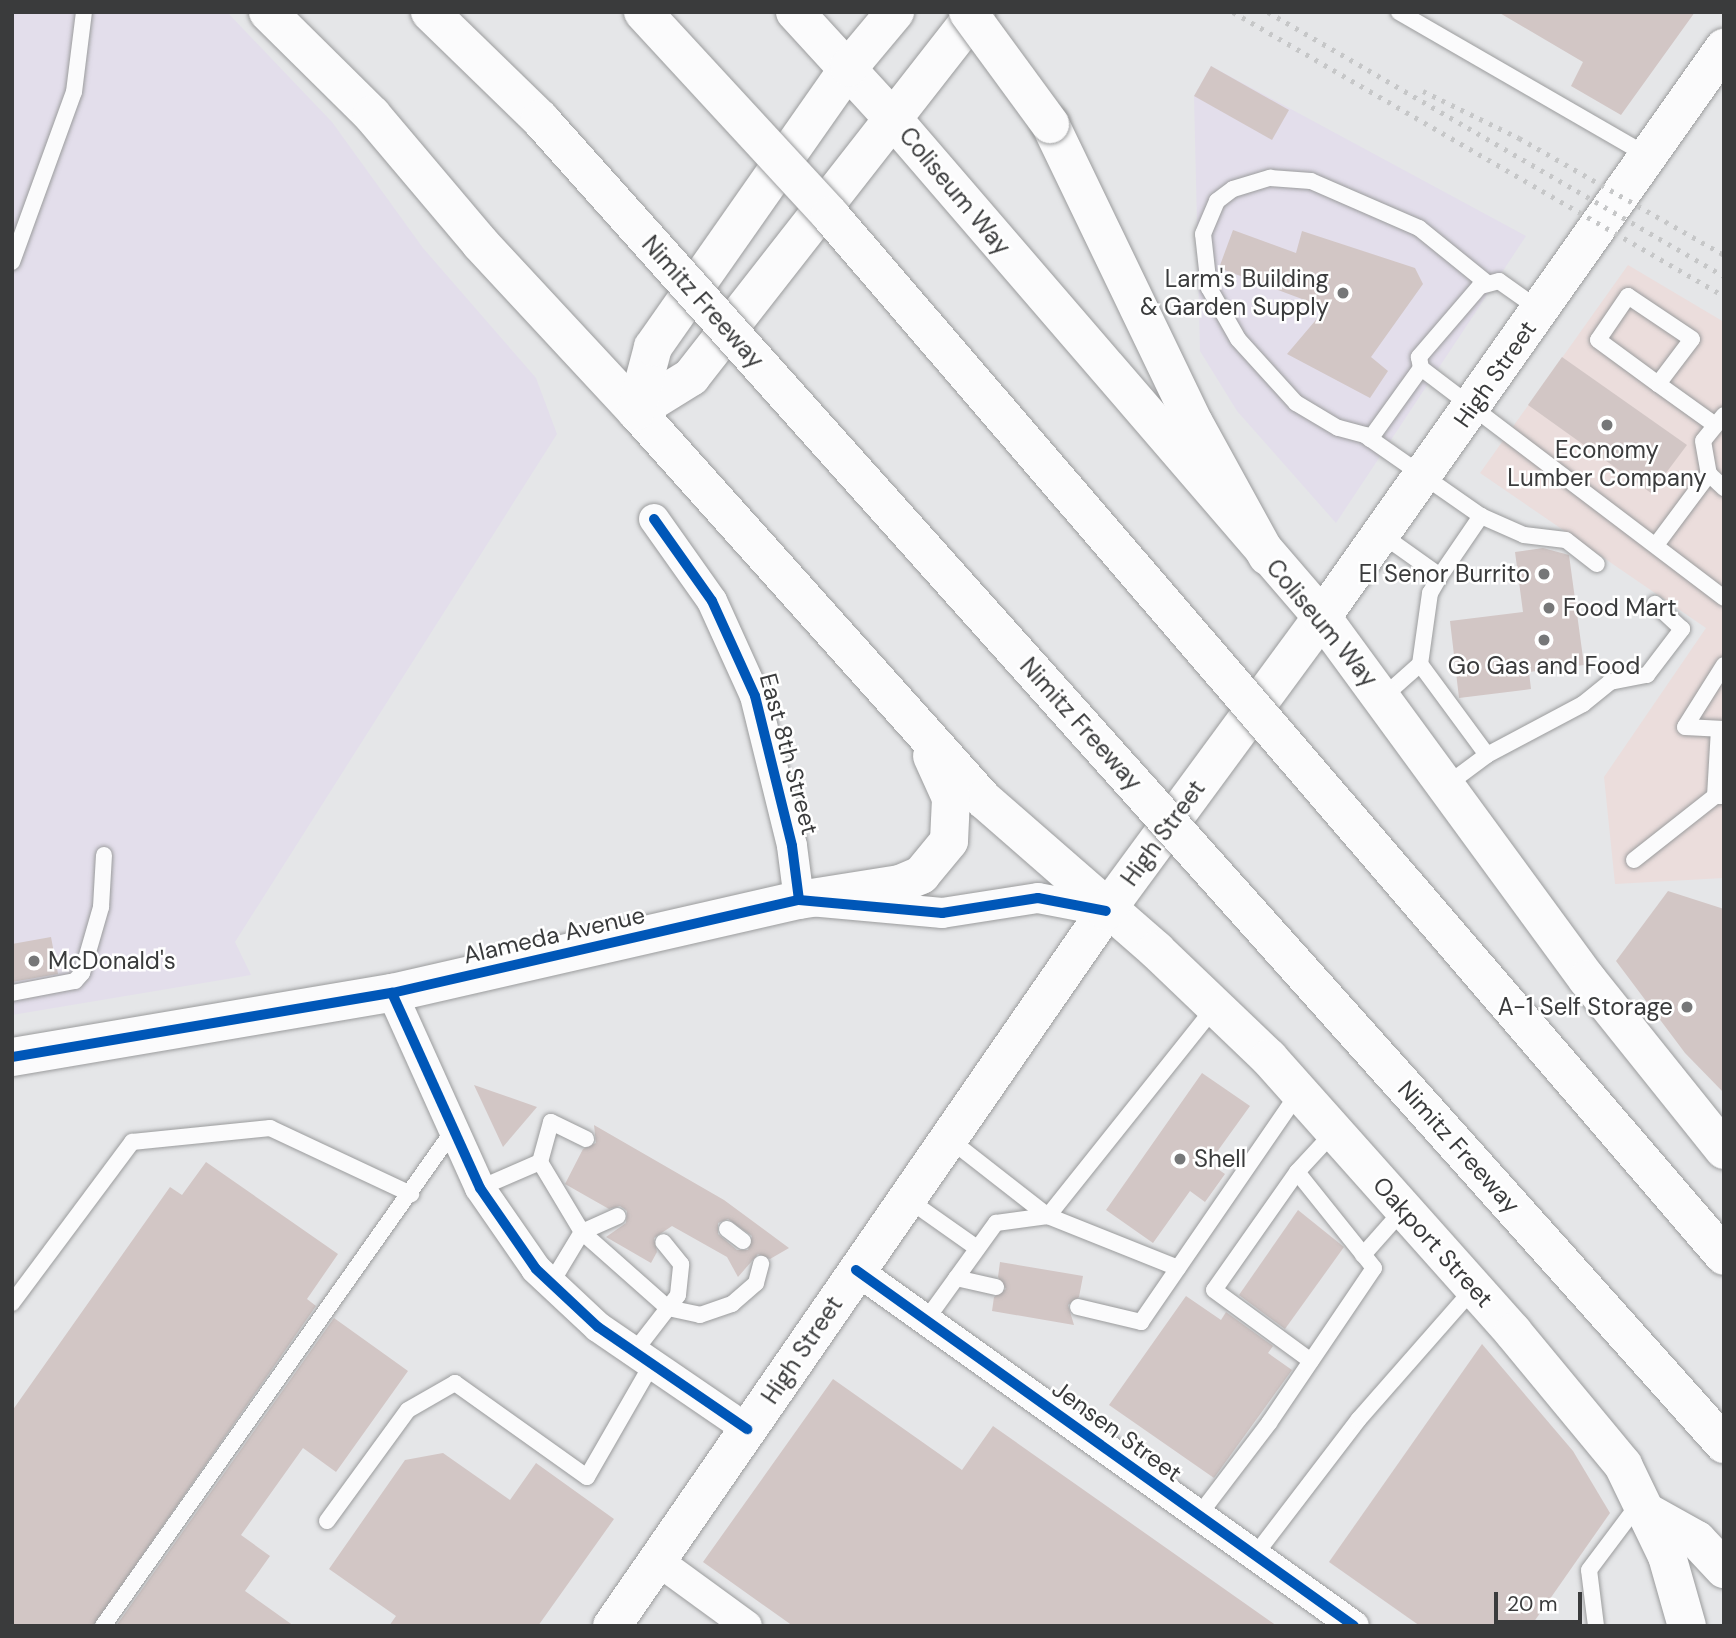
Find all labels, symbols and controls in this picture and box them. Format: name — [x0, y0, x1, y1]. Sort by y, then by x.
street label: Coliseum Way — [893, 121, 1017, 261]
street label: Nimitz Freeway — [636, 230, 770, 374]
place label: Larm's Building & Garden Supply — [1140, 265, 1329, 321]
marker: Larm's Building & Garden Supply — [1335, 285, 1351, 301]
street label: High Street — [1448, 315, 1542, 433]
marker: Economy Lumber Company — [1599, 417, 1615, 433]
place label: Economy Lumber Company — [1507, 436, 1707, 492]
street label: Coliseum Way — [1260, 553, 1384, 693]
place label: El Senor Burrito — [1359, 560, 1530, 588]
marker: El Senor Burrito — [1536, 566, 1552, 582]
place label: Food Mart — [1563, 594, 1677, 622]
marker: Food Mart — [1541, 600, 1557, 616]
marker: Go Gas and Food — [1536, 632, 1552, 648]
street label: Nimitz Freeway — [1014, 652, 1148, 796]
place label: Go Gas and Food — [1448, 652, 1640, 680]
street label: East 8th Street — [754, 670, 824, 838]
street label: High Street — [1115, 774, 1211, 892]
street label: Alameda Avenue — [460, 900, 648, 970]
place label: McDonald's — [48, 947, 176, 975]
marker: McDonald's — [26, 953, 42, 969]
place label: A-1 Self Storage — [1498, 993, 1673, 1021]
marker: A-1 Self Storage — [1679, 999, 1695, 1015]
street label: Nimitz Freeway — [1392, 1075, 1526, 1219]
place label: Shell — [1194, 1145, 1246, 1173]
marker: Shell — [1172, 1151, 1188, 1167]
street label: Oakport Street — [1367, 1171, 1499, 1313]
street label: High Street — [755, 1291, 849, 1409]
street label: Jensen Street — [1047, 1374, 1187, 1488]
scale bar — [1498, 1578, 1586, 1622]
text: 20 m — [1507, 1590, 1558, 1618]

